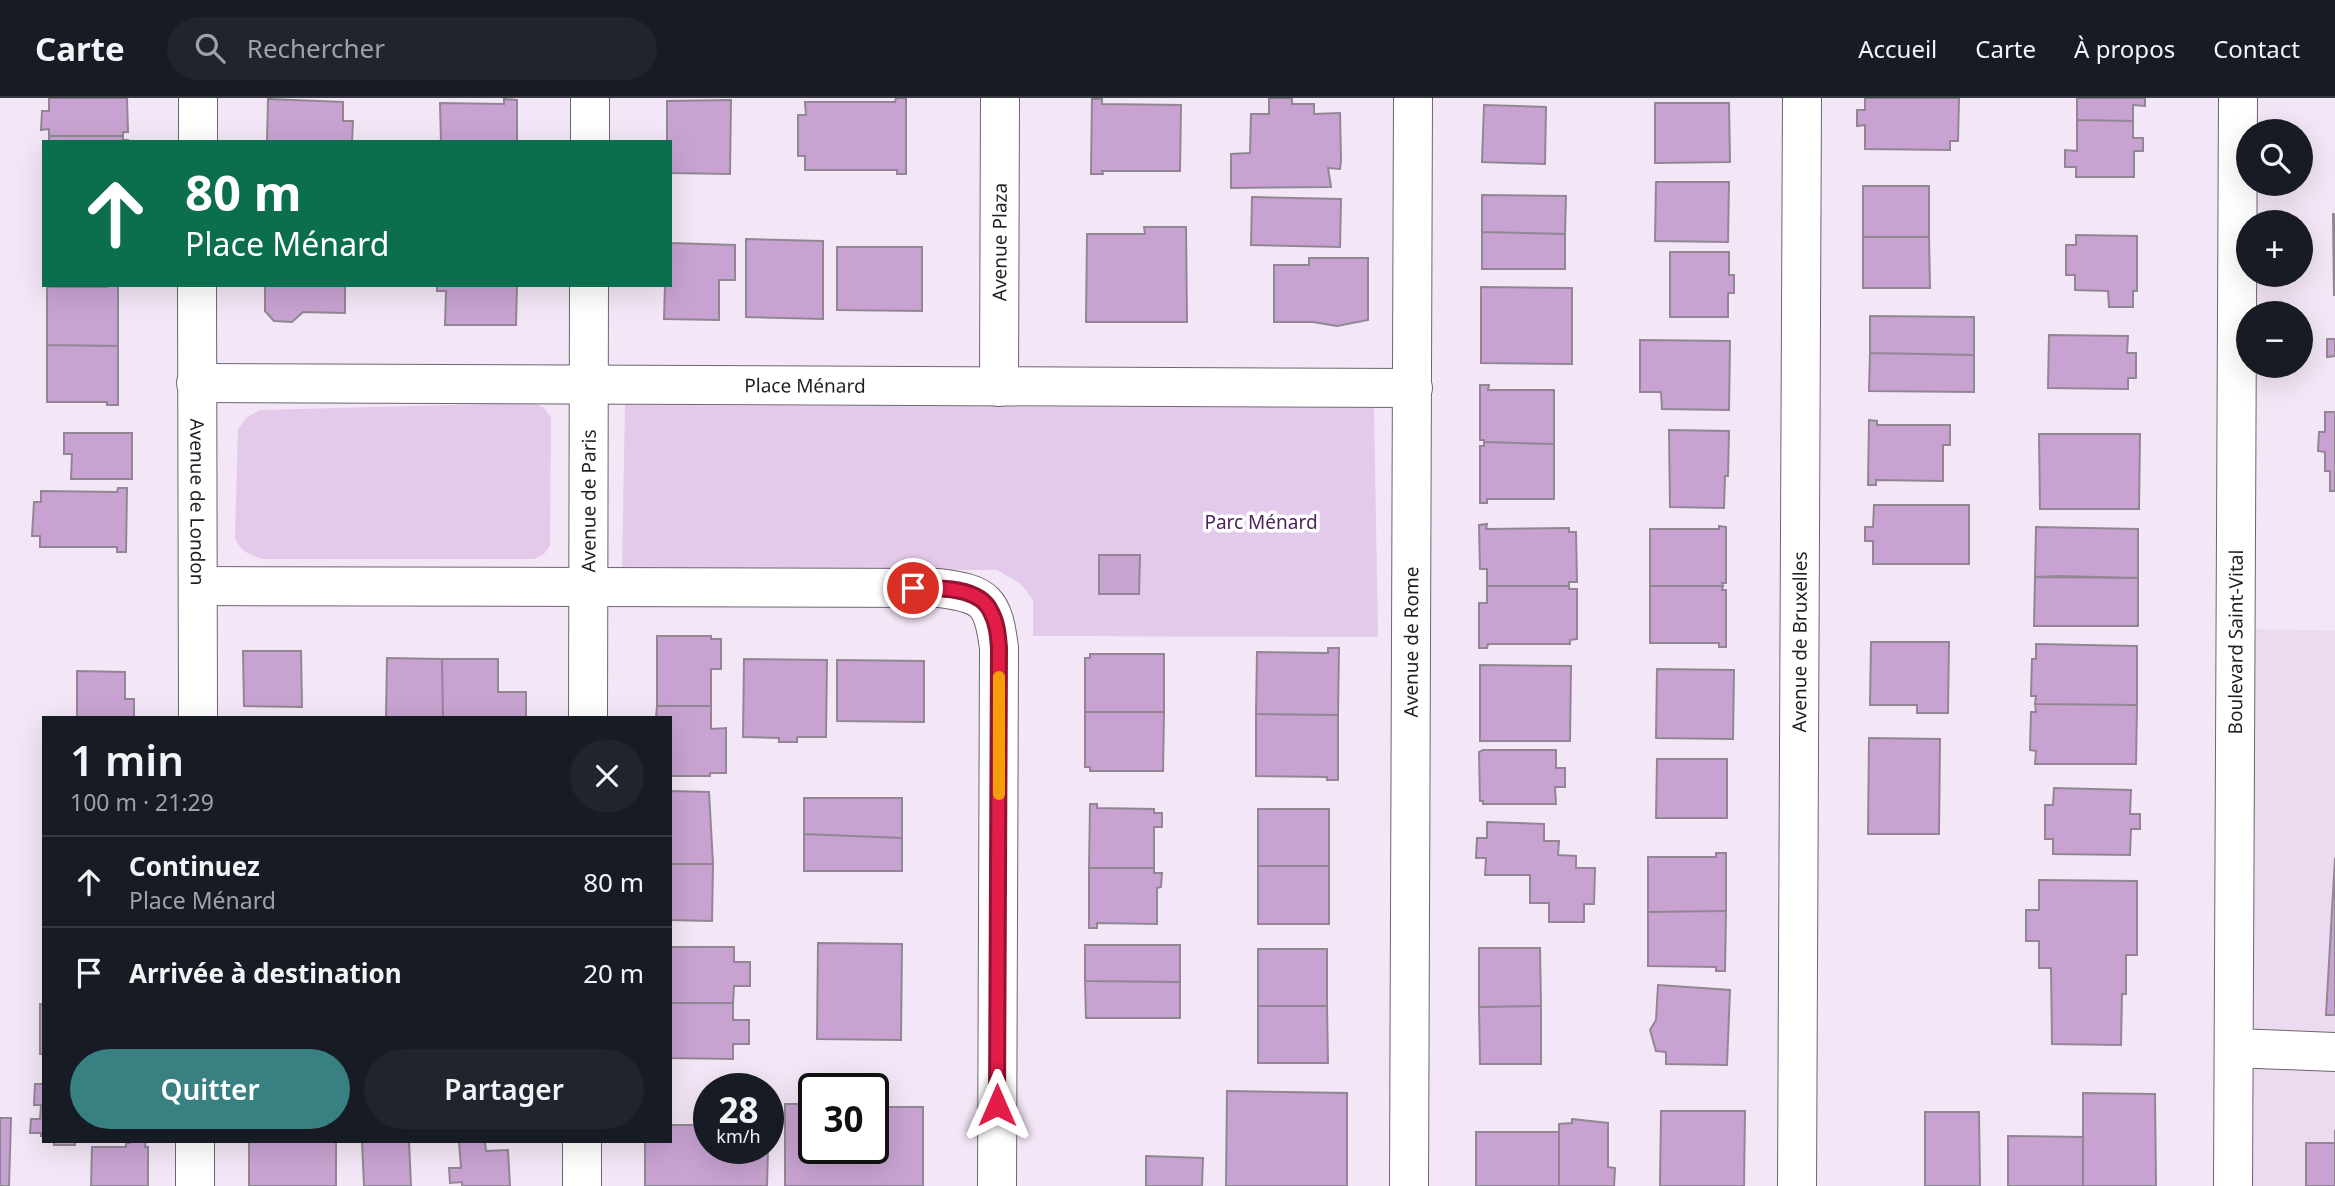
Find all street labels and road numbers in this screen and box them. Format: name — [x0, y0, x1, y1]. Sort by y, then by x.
street label: Avenue Plaza — [986, 183, 1013, 301]
street label: Place Ménard — [744, 372, 866, 399]
street label: Avenue de London — [184, 418, 211, 586]
street label: Avenue de Paris — [575, 429, 602, 573]
street label: Boulevard Saint-Vital — [2222, 550, 2249, 734]
street label: Avenue de Bruxelles — [1786, 551, 1813, 733]
street label: Avenue de Rome — [1398, 567, 1424, 717]

